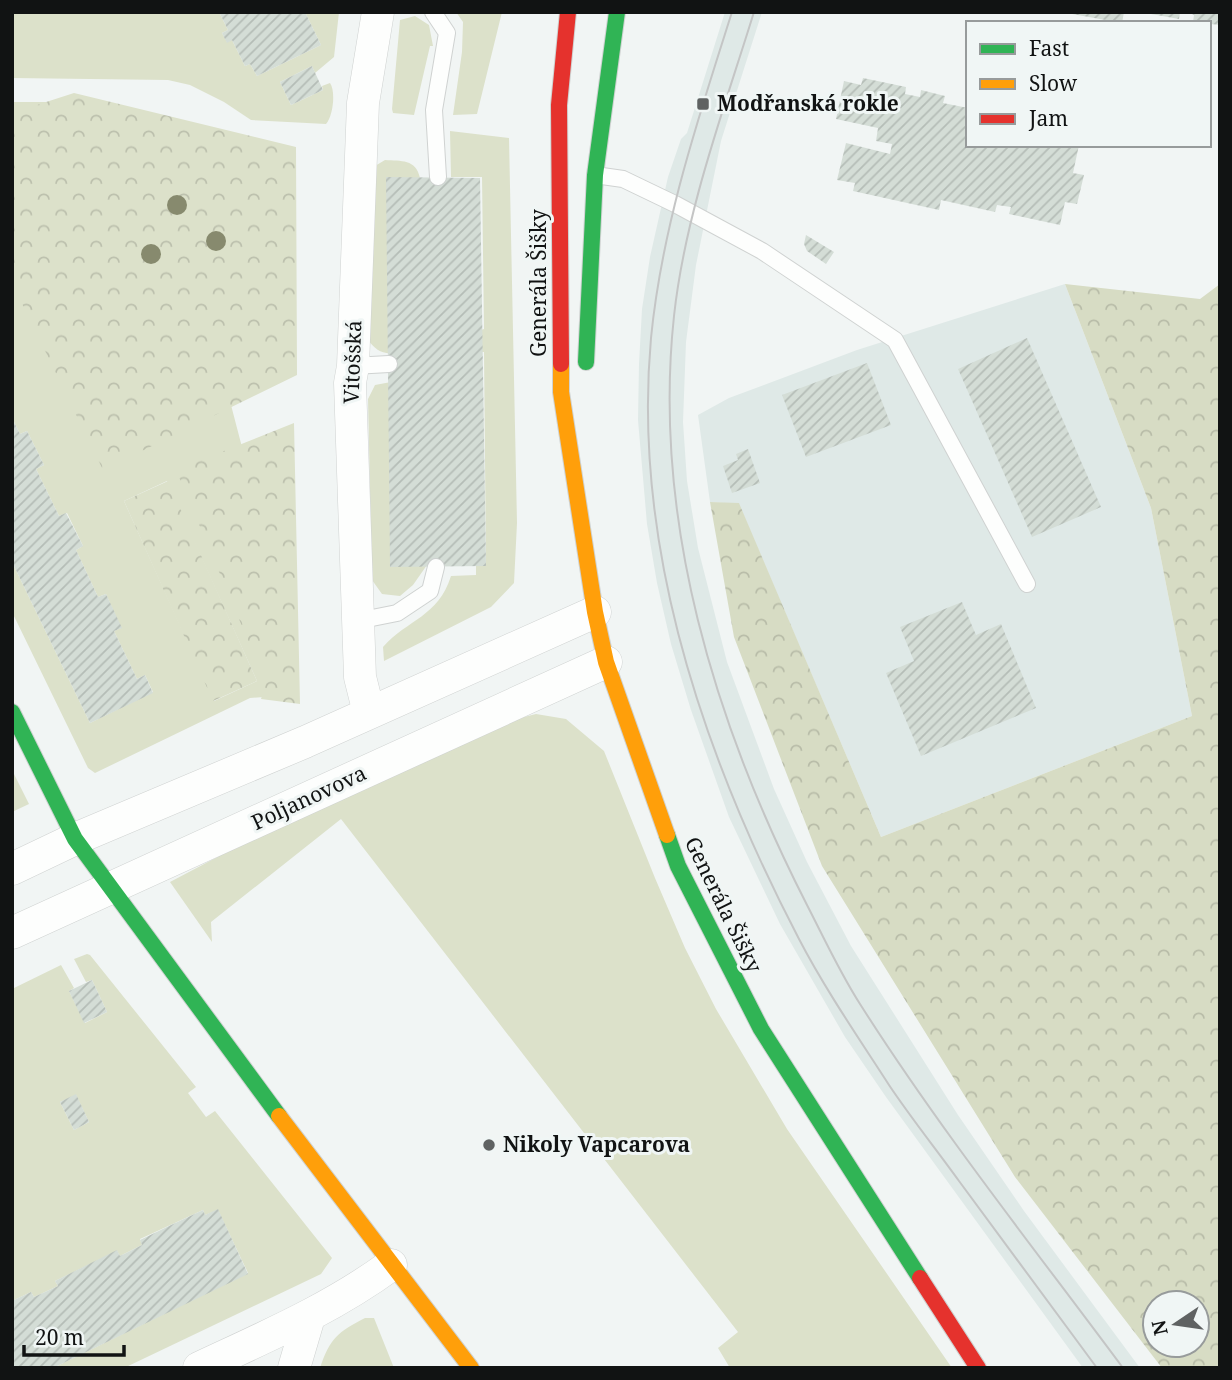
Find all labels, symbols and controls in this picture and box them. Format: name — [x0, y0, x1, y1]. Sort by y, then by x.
legend — [966, 21, 1211, 147]
text: Fast — [1029, 34, 1069, 62]
text: Slow — [1029, 69, 1078, 97]
place label: Modřanská rokle — [717, 89, 899, 117]
marker: Modřanská rokle — [695, 96, 711, 112]
text: Jam — [1028, 104, 1068, 132]
street label: Generála Šišky — [524, 209, 552, 357]
street label: Vitošská — [337, 320, 367, 404]
street label: Poljanovova — [247, 758, 370, 836]
street label: Generála Šišky — [679, 832, 769, 977]
place label: Nikoly Vapcarova — [503, 1130, 690, 1158]
marker: Nikoly Vapcarova — [481, 1137, 497, 1153]
north arrow — [1141, 1289, 1211, 1359]
scale bar — [24, 1314, 124, 1358]
text: N — [1145, 1318, 1174, 1338]
text: 20 m — [35, 1323, 84, 1351]

